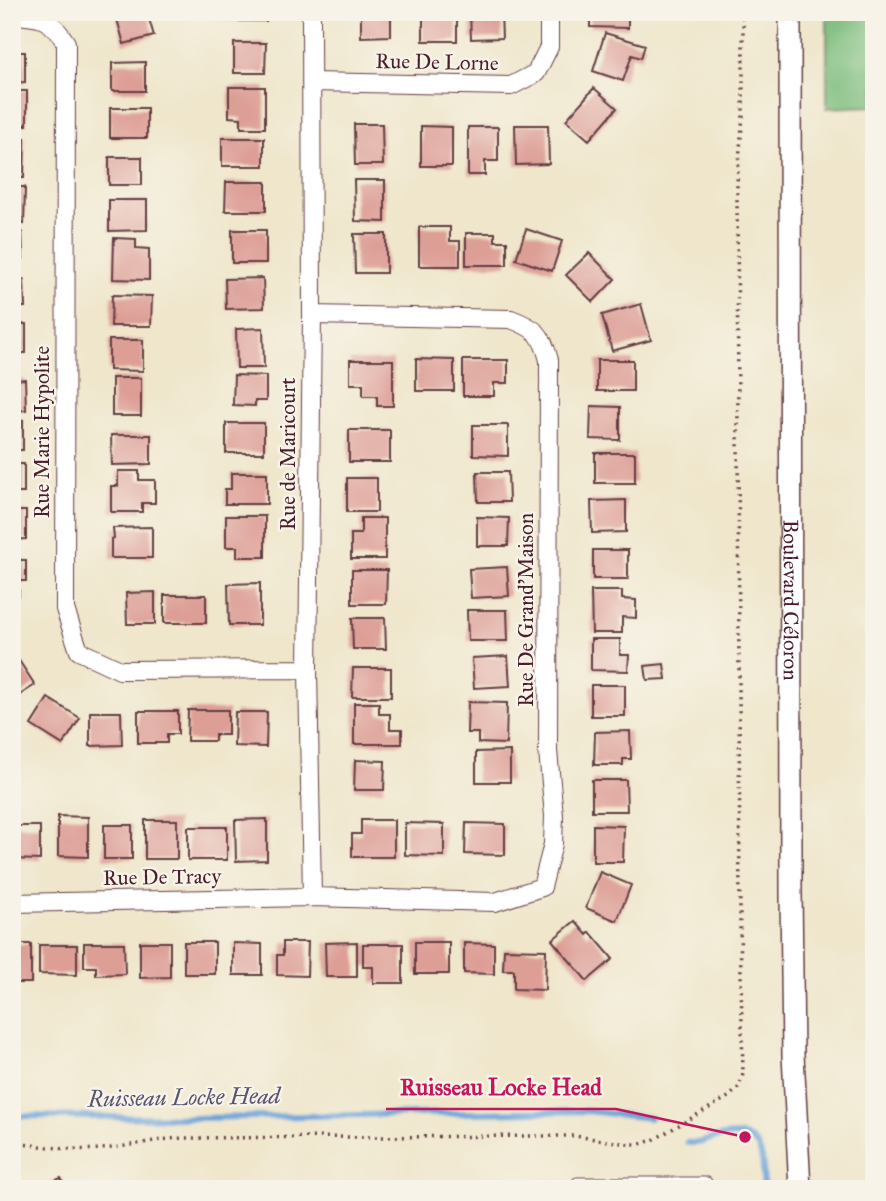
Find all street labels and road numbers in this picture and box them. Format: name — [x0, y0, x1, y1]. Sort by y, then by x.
street label: Rue De Lorne — [375, 48, 499, 76]
street label: Rue Marie Hypolite — [29, 345, 55, 518]
street label: Rue de Maricourt — [275, 377, 301, 531]
street label: Rue De Grand'Maison — [513, 513, 539, 707]
street label: Boulevard Céloron — [778, 519, 804, 681]
street label: Rue De Tracy — [103, 863, 222, 891]

